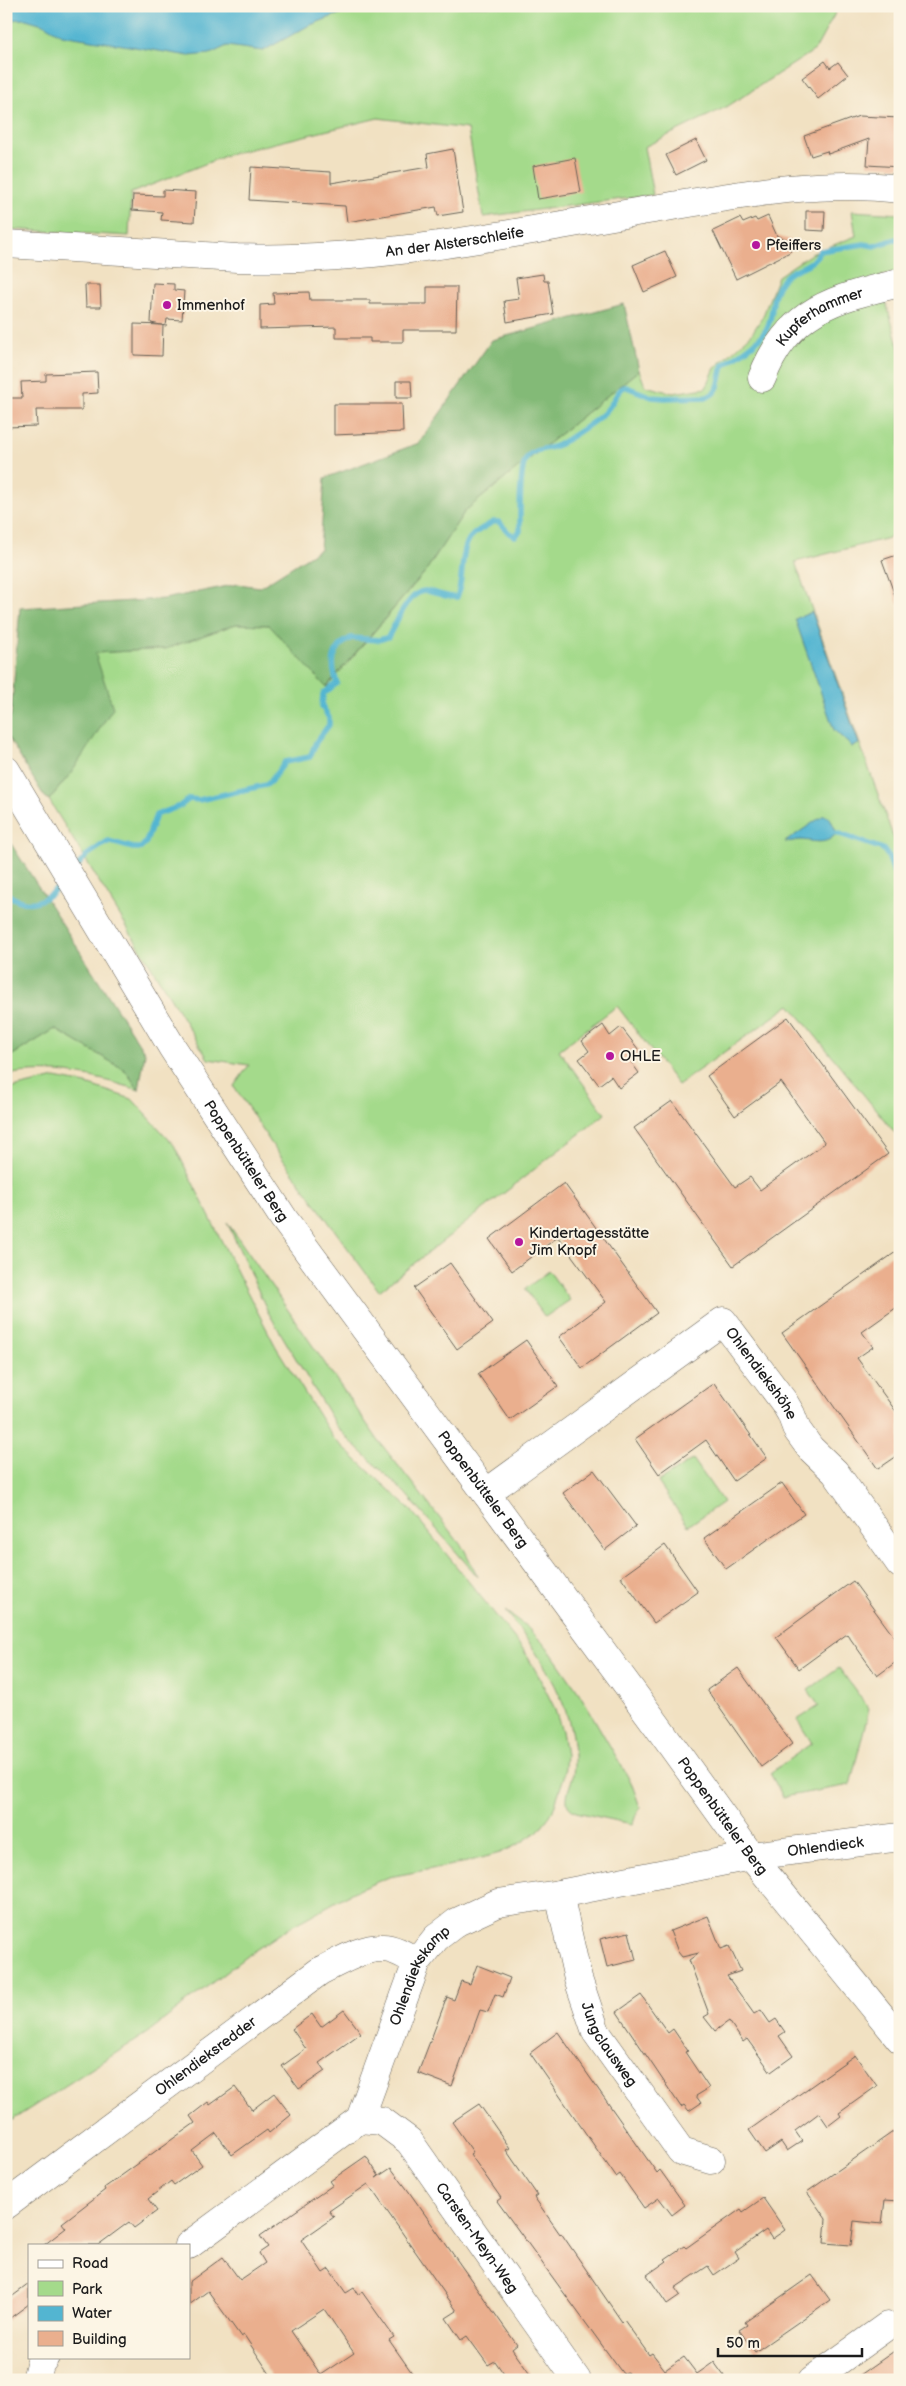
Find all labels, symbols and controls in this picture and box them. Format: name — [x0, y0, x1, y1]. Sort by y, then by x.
street label: An der Alsterschleife — [385, 223, 525, 262]
place label: Pfeiffers — [766, 236, 822, 255]
marker: Pfeiffers — [750, 239, 762, 251]
street label: Kupferhammer — [772, 283, 866, 351]
place label: Immenhof — [177, 296, 246, 315]
marker: Immenhof — [161, 299, 173, 311]
place label: OHLE — [620, 1047, 661, 1066]
marker: OHLE — [604, 1050, 616, 1062]
street label: Poppenbütteler Berg — [199, 1097, 292, 1226]
place label: Kindertagesstätte Jim Knopf — [529, 1224, 649, 1260]
marker: Kindertagesstätte Jim Knopf — [513, 1236, 525, 1248]
street label: Ohlendiekshöhe — [721, 1324, 801, 1422]
street label: Poppenbütteler Berg — [433, 1427, 532, 1552]
street label: Poppenbütteler Berg — [673, 1754, 772, 1879]
street label: Ohlendieck — [786, 1833, 865, 1861]
street label: Ohlendiekskamp — [386, 1921, 455, 2028]
street label: Jungclausweg — [576, 2000, 641, 2091]
street label: Ohlendieksredder — [151, 2012, 261, 2101]
street label: Carsten-Meyn-Weg — [431, 2179, 522, 2297]
legend — [28, 2244, 190, 2358]
text: Road — [72, 2254, 108, 2273]
text: Park — [72, 2280, 103, 2299]
text: Water — [72, 2304, 112, 2323]
scale bar — [718, 2326, 862, 2358]
text: Building — [72, 2330, 127, 2349]
text: 50 m — [726, 2334, 760, 2353]

